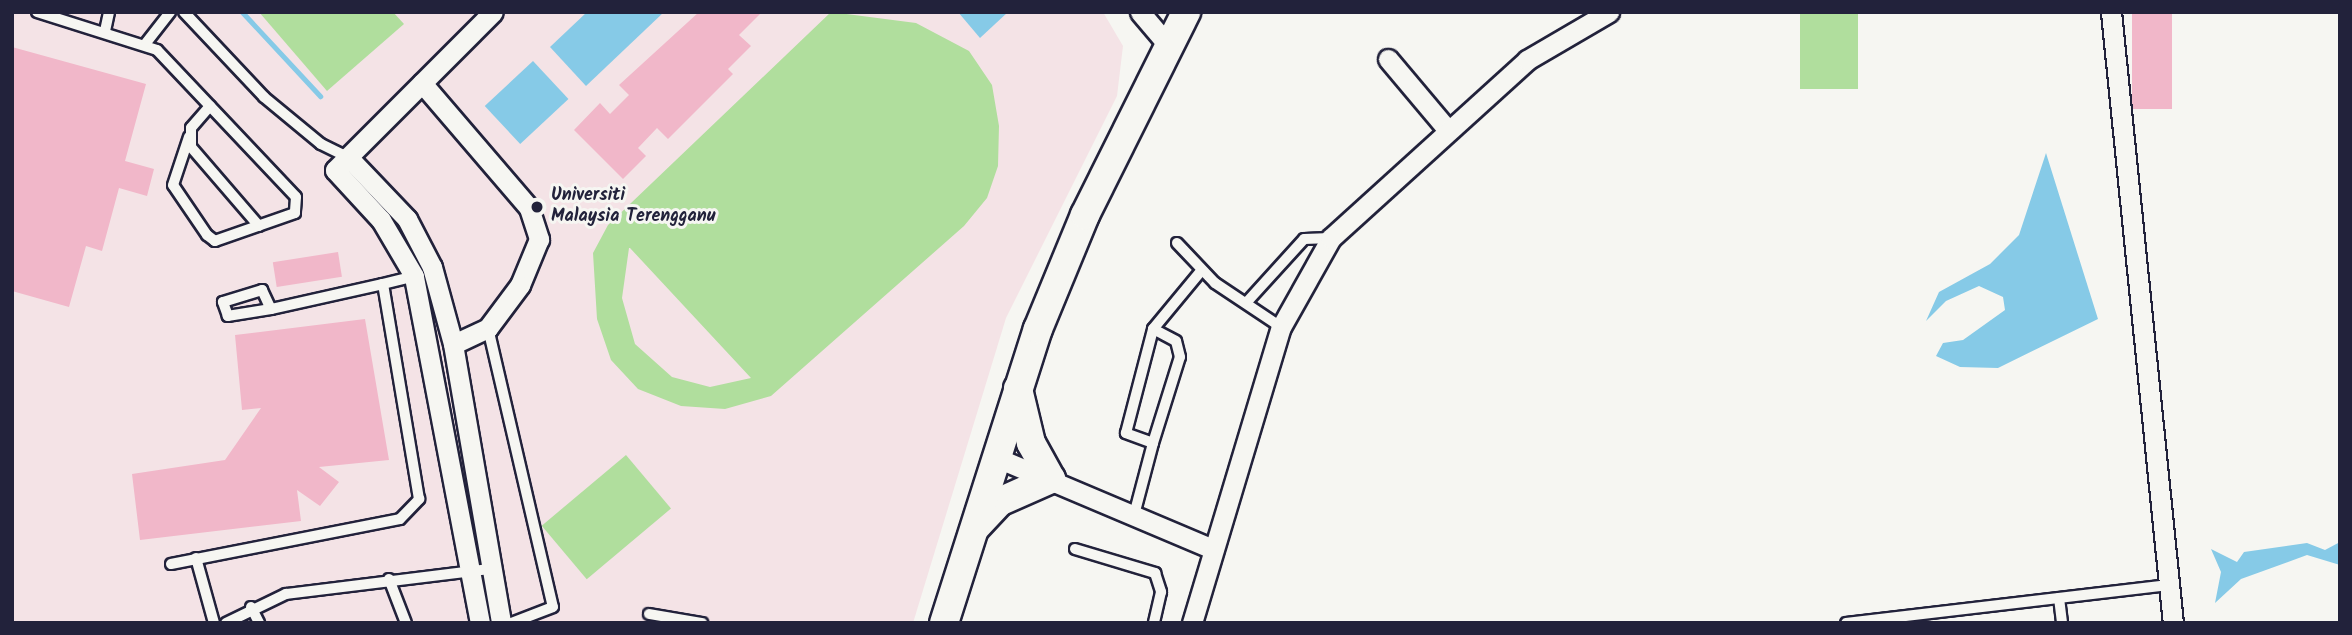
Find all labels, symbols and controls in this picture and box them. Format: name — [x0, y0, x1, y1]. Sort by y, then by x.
place label: Universiti Malaysia Terengganu — [551, 186, 715, 228]
marker: Universiti Malaysia Terengganu — [529, 199, 545, 215]

